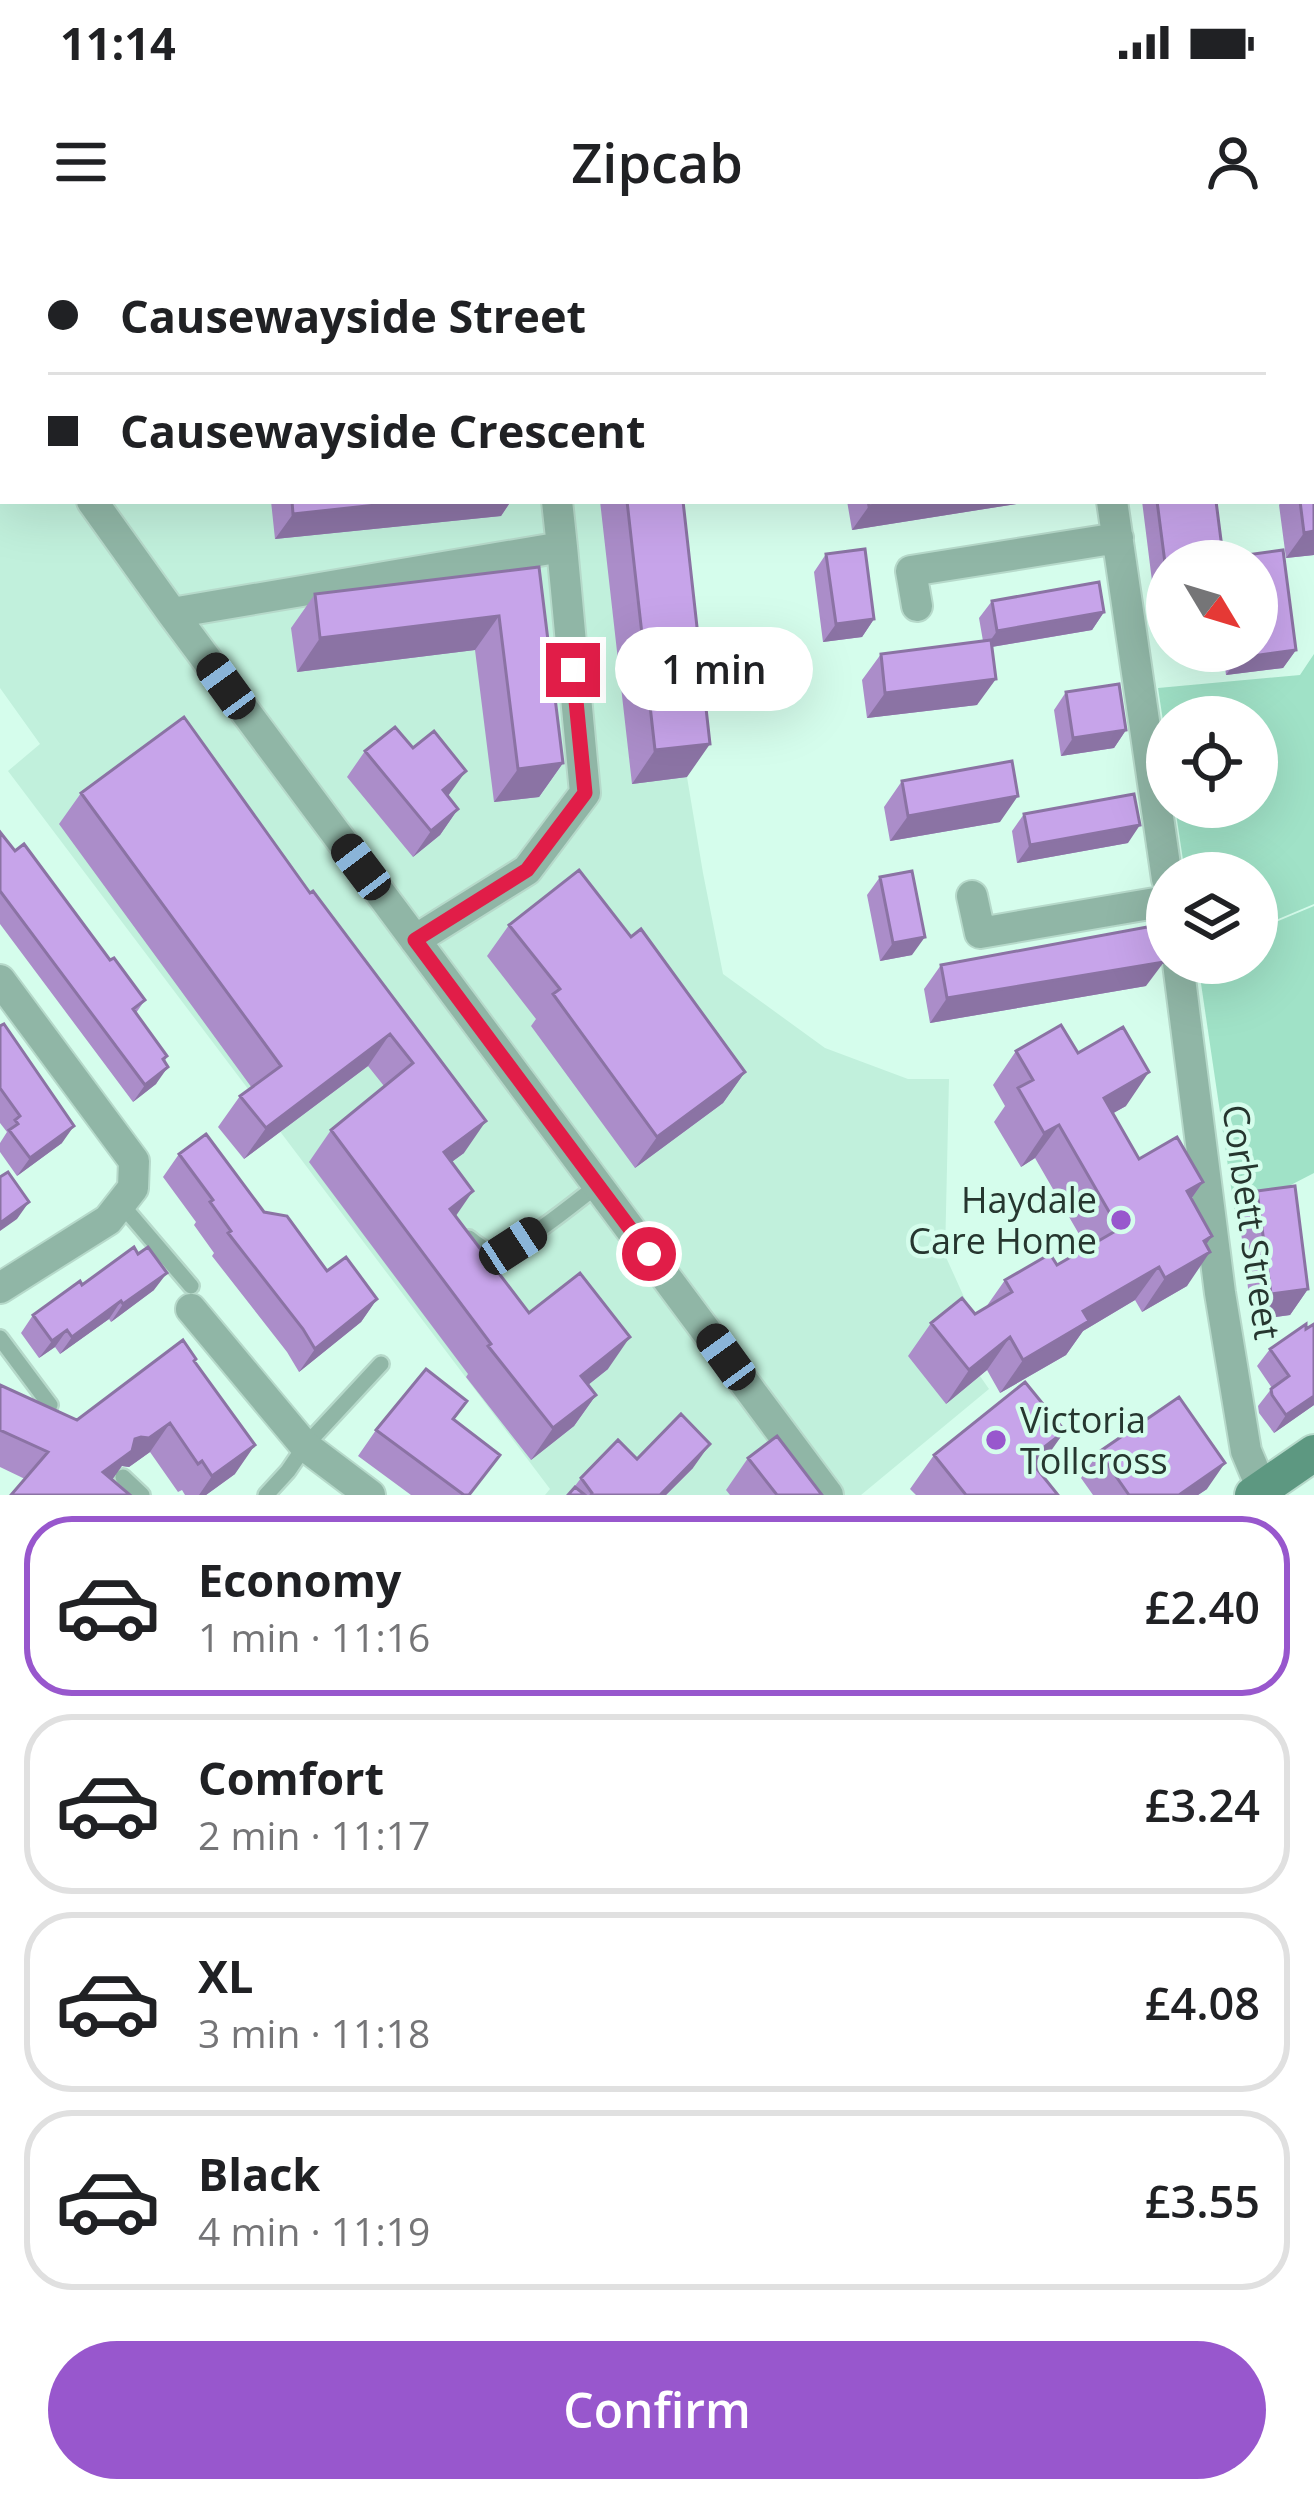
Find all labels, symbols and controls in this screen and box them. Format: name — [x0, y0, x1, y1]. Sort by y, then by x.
text: 11:14 — [60, 12, 176, 73]
text: Zipcab — [571, 125, 743, 199]
icon: menu — [48, 129, 114, 195]
icon: person — [1200, 129, 1266, 195]
text: Causewayside Street — [120, 285, 586, 346]
text: Causewayside Crescent — [120, 400, 645, 461]
north arrow — [1146, 540, 1278, 672]
map controls — [1146, 540, 1278, 984]
callout: 1 min — [615, 628, 813, 712]
text: 1 min — [661, 642, 767, 695]
route end — [546, 643, 600, 697]
car — [190, 646, 262, 726]
button: locate — [1146, 696, 1278, 828]
car — [325, 827, 397, 907]
button: layers — [1146, 852, 1278, 984]
street label: Corbett Street — [1211, 1101, 1293, 1343]
place label: Haydale Care Home — [908, 1175, 1097, 1265]
marker: Haydale Care Home — [1108, 1207, 1134, 1233]
car — [473, 1211, 553, 1281]
route start — [622, 1227, 676, 1281]
car — [690, 1317, 762, 1397]
place label: Victoria Tollcross — [1020, 1395, 1168, 1485]
marker: Victoria Tollcross — [983, 1427, 1009, 1453]
text: Economy — [198, 1549, 401, 1610]
icon: car — [54, 1552, 162, 1660]
text: £2.40 — [1145, 1576, 1260, 1637]
text: 1 min · 11:16 — [198, 1610, 430, 1663]
text: Comfort — [198, 1747, 384, 1808]
icon: car — [54, 1750, 162, 1858]
text: £3.24 — [1145, 1774, 1260, 1835]
text: 2 min · 11:17 — [198, 1808, 430, 1861]
text: XL — [198, 1945, 253, 2006]
icon: car — [54, 1948, 162, 2056]
text: £4.08 — [1145, 1972, 1260, 2033]
text: 3 min · 11:18 — [198, 2006, 430, 2059]
text: Black — [198, 2143, 320, 2204]
icon: car — [54, 2146, 162, 2254]
text: £3.55 — [1145, 2170, 1260, 2231]
text: 4 min · 11:19 — [198, 2204, 430, 2257]
button: Confirm — [48, 2341, 1266, 2479]

